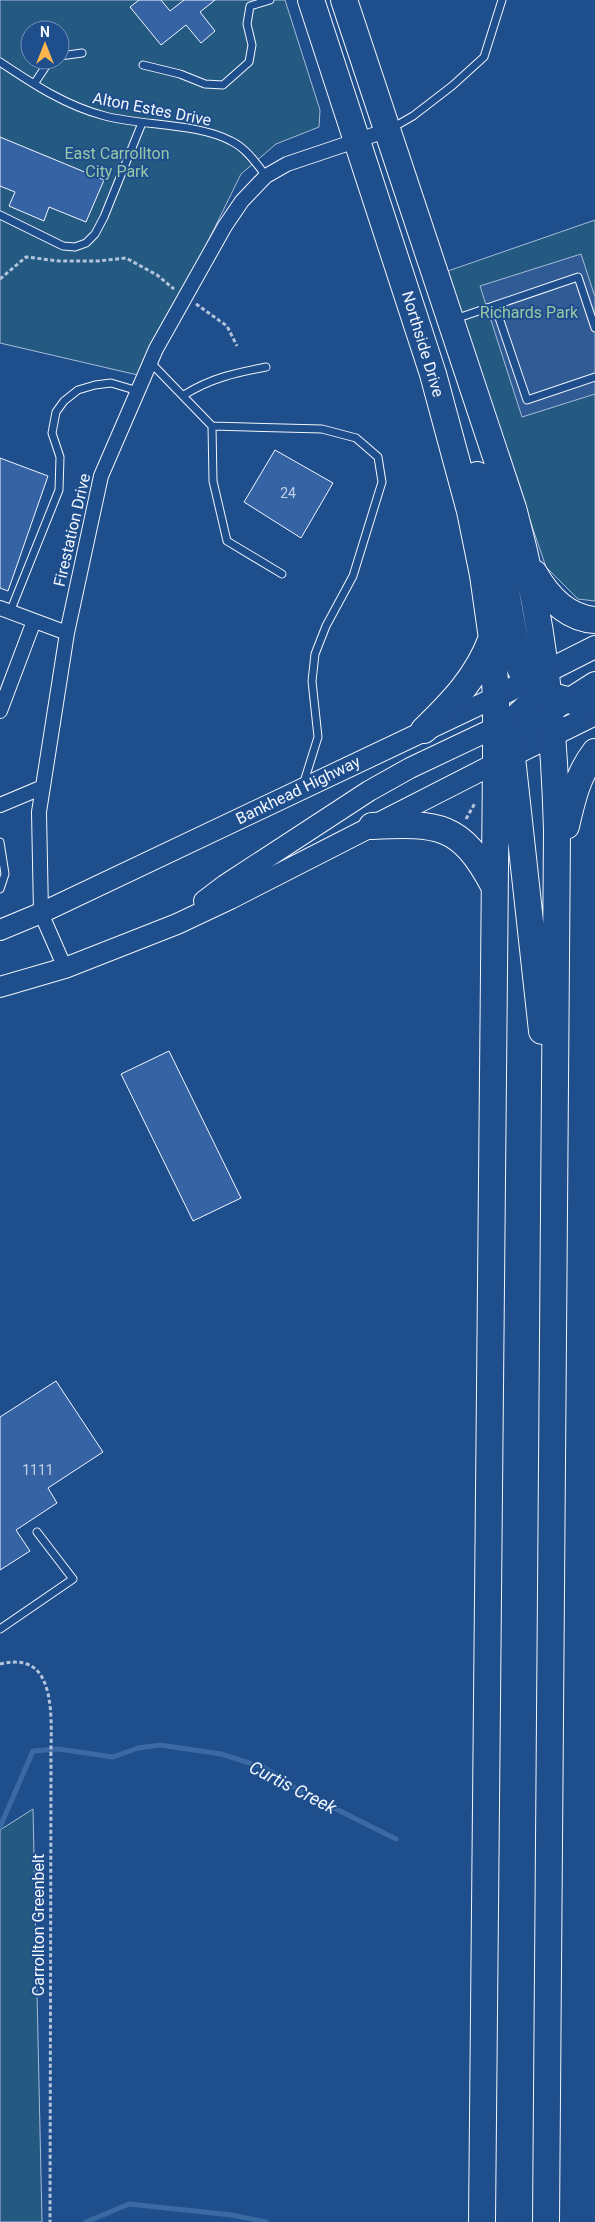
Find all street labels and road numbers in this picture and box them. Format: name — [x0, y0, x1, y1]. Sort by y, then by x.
street label: Alton Estes Drive — [91, 88, 213, 130]
street label: Northside Drive — [398, 289, 448, 399]
street label: Firestation Drive — [50, 472, 94, 588]
street label: Bankhead Highway — [233, 751, 364, 828]
street label: Carrollton Greenbelt — [29, 1854, 48, 1996]

